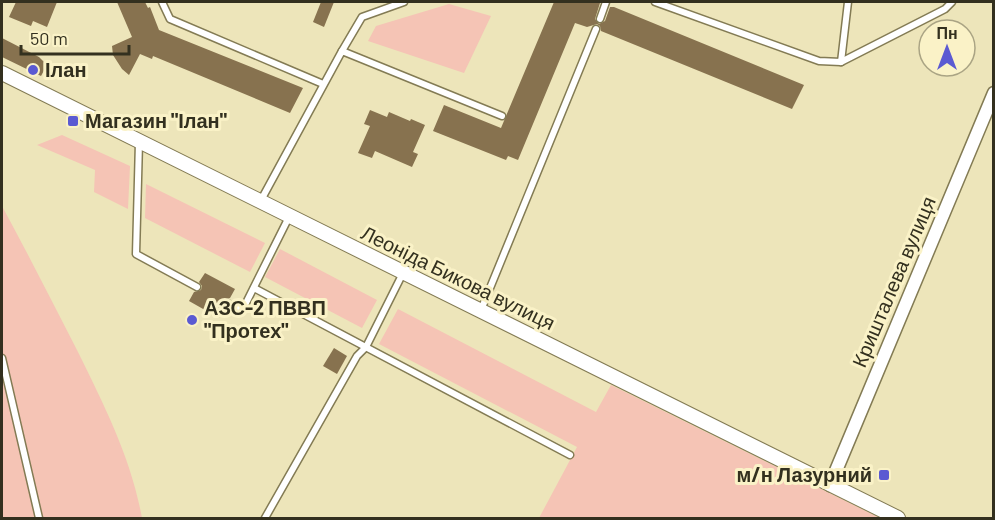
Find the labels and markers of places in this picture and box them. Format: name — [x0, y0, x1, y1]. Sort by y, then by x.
place label: Ілан — [45, 57, 86, 81]
marker: Ілан — [26, 63, 40, 77]
place label: Магазин "Ілан" — [85, 108, 227, 132]
marker: Магазин "Ілан" — [66, 114, 80, 128]
place label: АЗС-2 ПВВП "Протех" — [204, 295, 326, 342]
marker: АЗС-2 ПВВП "Протех" — [185, 313, 199, 327]
place label: м/н Лазурний — [737, 462, 872, 486]
marker: м/н Лазурний — [877, 468, 891, 482]

